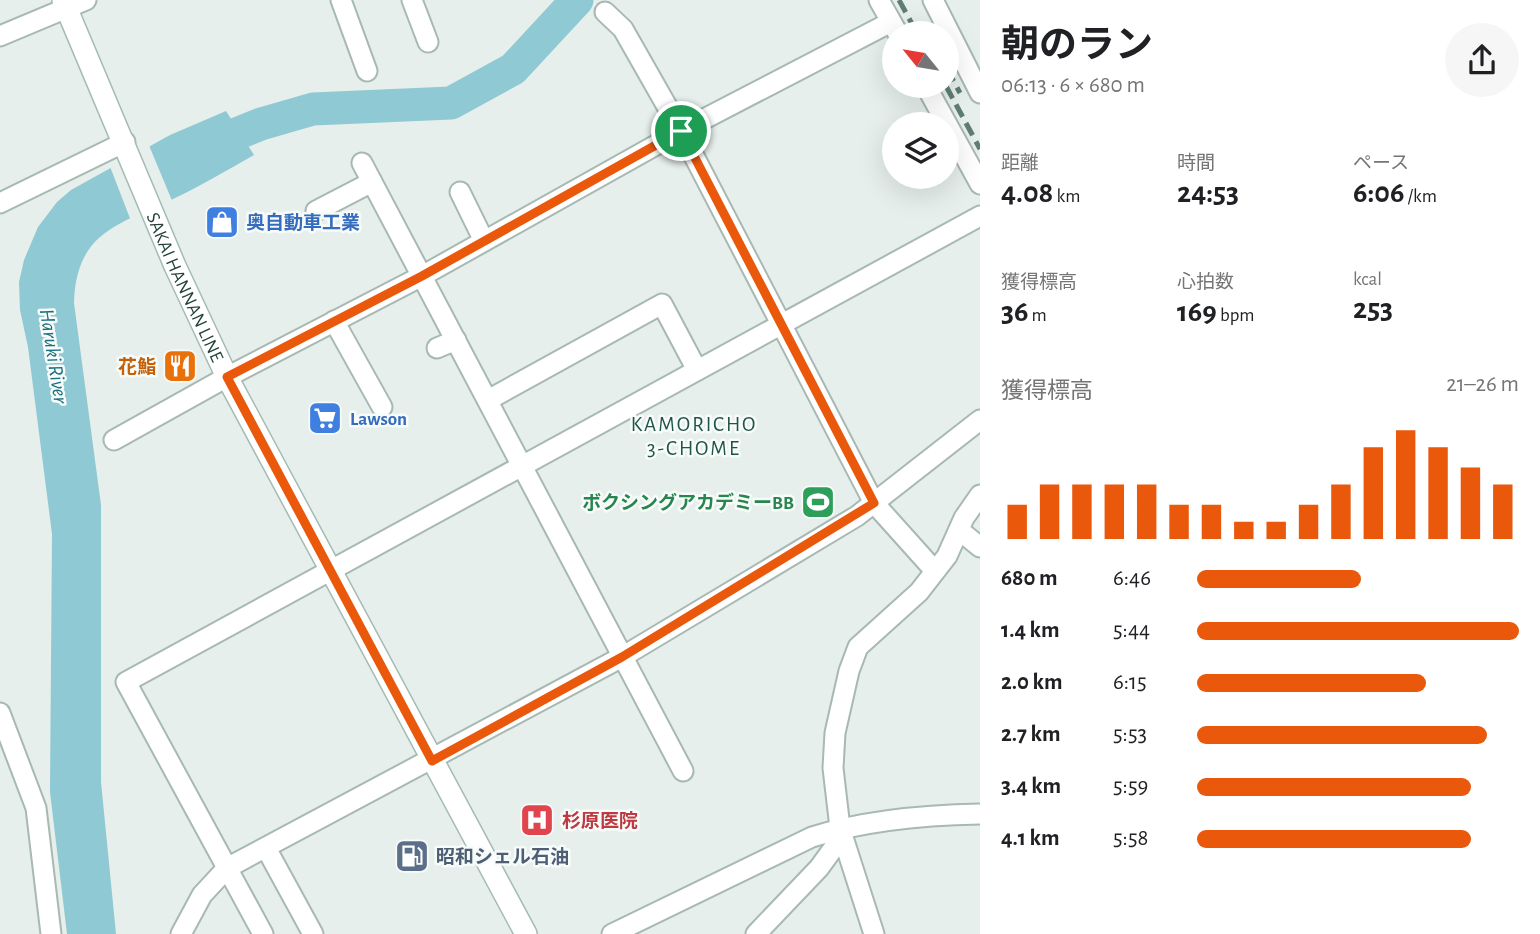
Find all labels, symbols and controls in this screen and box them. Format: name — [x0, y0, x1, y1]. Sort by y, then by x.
north arrow — [882, 21, 959, 98]
map controls — [882, 21, 959, 189]
button: share — [1445, 23, 1519, 97]
text: 朝のラン — [1001, 27, 1153, 65]
text: 06:13 · 6 × 680 m — [1001, 74, 1145, 97]
pin — [651, 101, 711, 161]
icon: arrive — [662, 112, 700, 150]
button: layers — [882, 112, 959, 189]
text: 距離 — [1001, 154, 1039, 173]
text: 時間 — [1177, 154, 1215, 173]
text: ペース — [1353, 154, 1409, 173]
text: 4.08 — [1001, 178, 1053, 208]
text: 24:53 — [1177, 178, 1239, 208]
text: 6:06 — [1353, 178, 1404, 208]
text: km — [1053, 187, 1080, 206]
text: /km — [1404, 187, 1437, 206]
shop icon: 奥自動車工業 — [203, 203, 241, 241]
street label: SAKAI HANNAN LINE — [143, 210, 226, 365]
place label: 奥自動車工業 — [246, 212, 360, 233]
text: kcal — [1353, 270, 1382, 289]
text: 獲得標高 — [1001, 273, 1077, 292]
text: 心拍数 — [1177, 273, 1234, 292]
text: 253 — [1353, 294, 1393, 324]
text: 36 — [1001, 297, 1028, 327]
text: 169 — [1177, 297, 1217, 327]
text: m — [1028, 306, 1047, 325]
text: bpm — [1217, 306, 1254, 325]
water label: Haruki River — [36, 307, 72, 406]
restaurant icon: 花鮨 — [161, 347, 199, 385]
place label: 花鮨 — [118, 356, 156, 377]
text: 21–26 m — [1446, 373, 1519, 396]
text: 獲得標高 — [1001, 380, 1093, 403]
supermarket icon: Lawson — [306, 399, 344, 437]
place label: Lawson — [350, 410, 407, 429]
district label: KAMORICHO 3-CHOME — [631, 414, 757, 459]
sports icon: ボクシングアカデミーBB — [799, 483, 837, 521]
place label: ボクシングアカデミーBB — [582, 492, 794, 513]
text: 680 m — [1001, 567, 1057, 590]
text: 6:46 — [1113, 567, 1151, 590]
text: 1.4 km — [1001, 619, 1060, 642]
text: 5:44 — [1113, 619, 1150, 642]
text: 2.0 km — [1001, 671, 1063, 694]
text: 6:15 — [1113, 671, 1147, 694]
text: 2.7 km — [1001, 723, 1060, 746]
text: 5:53 — [1113, 723, 1147, 746]
text: 3.4 km — [1001, 775, 1061, 798]
text: 5:59 — [1113, 775, 1148, 798]
hospital icon: 杉原医院 — [518, 801, 556, 839]
place label: 杉原医院 — [562, 811, 638, 831]
text: 4.1 km — [1001, 827, 1060, 850]
text: 5:58 — [1113, 827, 1148, 850]
fuel station icon: 昭和シェル石油 — [393, 837, 431, 875]
place label: 昭和シェル石油 — [436, 847, 569, 867]

